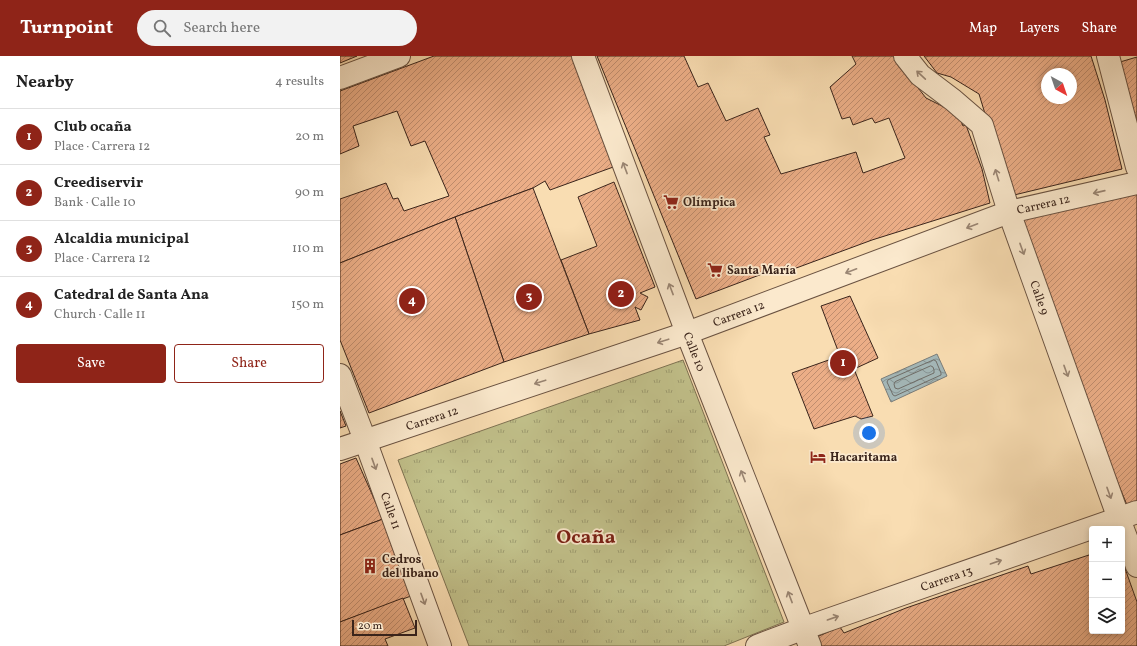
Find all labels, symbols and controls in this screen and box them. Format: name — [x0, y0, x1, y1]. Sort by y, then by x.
search box — [137, 10, 417, 46]
text: Turnpoint — [20, 15, 113, 41]
icon: search — [151, 17, 173, 39]
text: Search here — [183, 18, 260, 39]
text: Map — [969, 19, 997, 38]
text: Layers — [1019, 19, 1059, 38]
text: Share — [1081, 19, 1117, 38]
north arrow — [1041, 68, 1077, 104]
text: Nearby — [16, 71, 74, 94]
one-way arrow — [916, 71, 927, 80]
text: 4 results — [275, 73, 324, 91]
text: Club ocaña — [54, 117, 132, 138]
text: 1 — [26, 128, 32, 146]
text: 20 m — [295, 128, 324, 146]
text: Place · Carrera 12 — [54, 138, 150, 156]
one-way arrow — [620, 162, 628, 174]
one-way arrow — [993, 168, 1000, 181]
text: Creediservir — [54, 173, 143, 194]
text: 2 — [26, 184, 32, 202]
text: 90 m — [295, 184, 324, 202]
one-way arrow — [1093, 188, 1106, 196]
street label: Carrera 12 — [1015, 191, 1072, 219]
supermarket icon: Olímpica — [662, 193, 680, 211]
text: Bank · Calle 10 — [54, 194, 136, 212]
place label: Olímpica — [683, 195, 736, 211]
one-way arrow — [967, 222, 979, 230]
text: Alcaldia municipal — [54, 229, 189, 250]
text: 3 — [26, 240, 32, 258]
text: 110 m — [292, 240, 324, 258]
one-way arrow — [1019, 242, 1026, 255]
text: Place · Carrera 12 — [54, 250, 150, 268]
supermarket icon: Santa María — [706, 261, 724, 279]
place label: Santa María — [727, 263, 797, 279]
one-way arrow — [845, 268, 857, 276]
pin: 2 — [608, 279, 634, 309]
street label: Calle 9 — [1025, 279, 1052, 317]
pin: 3 — [516, 282, 542, 312]
one-way arrow — [666, 284, 674, 296]
text: Catedral de Santa Ana — [54, 285, 209, 306]
pin: 4 — [399, 286, 425, 316]
text: 4 — [25, 296, 33, 314]
text: 150 m — [291, 296, 324, 314]
street label: Carrera 12 — [711, 298, 767, 332]
text: Church · Calle 11 — [54, 306, 146, 324]
street label: Calle 10 — [678, 330, 708, 374]
one-way arrow — [657, 338, 670, 345]
button: Save — [16, 344, 166, 383]
button: Share — [174, 344, 324, 383]
pin: 1 — [830, 348, 856, 378]
one-way arrow — [1062, 365, 1070, 377]
one-way arrow — [534, 379, 547, 386]
street label: Carrera 12 — [404, 403, 461, 435]
your location — [859, 423, 879, 443]
hotel icon: Hacaritama — [809, 448, 827, 466]
place label: Hacaritama — [830, 450, 898, 466]
one-way arrow — [371, 457, 378, 470]
one-way arrow — [738, 470, 746, 482]
one-way arrow — [1106, 487, 1114, 499]
street label: Calle 11 — [376, 490, 404, 532]
district label: Ocaña — [556, 524, 616, 552]
map controls — [1089, 526, 1125, 634]
button: + — [1089, 526, 1125, 562]
place label: Cedros del libano — [382, 552, 439, 582]
building icon: Cedros del libano — [361, 557, 379, 575]
one-way arrow — [989, 558, 1002, 565]
button: − — [1089, 562, 1125, 598]
street label: Carrera 13 — [919, 563, 975, 596]
one-way arrow — [785, 591, 793, 603]
one-way arrow — [420, 593, 428, 605]
button: layers — [1089, 598, 1125, 634]
one-way arrow — [827, 614, 840, 621]
scale bar — [352, 618, 417, 637]
text: 20 m — [358, 619, 382, 634]

